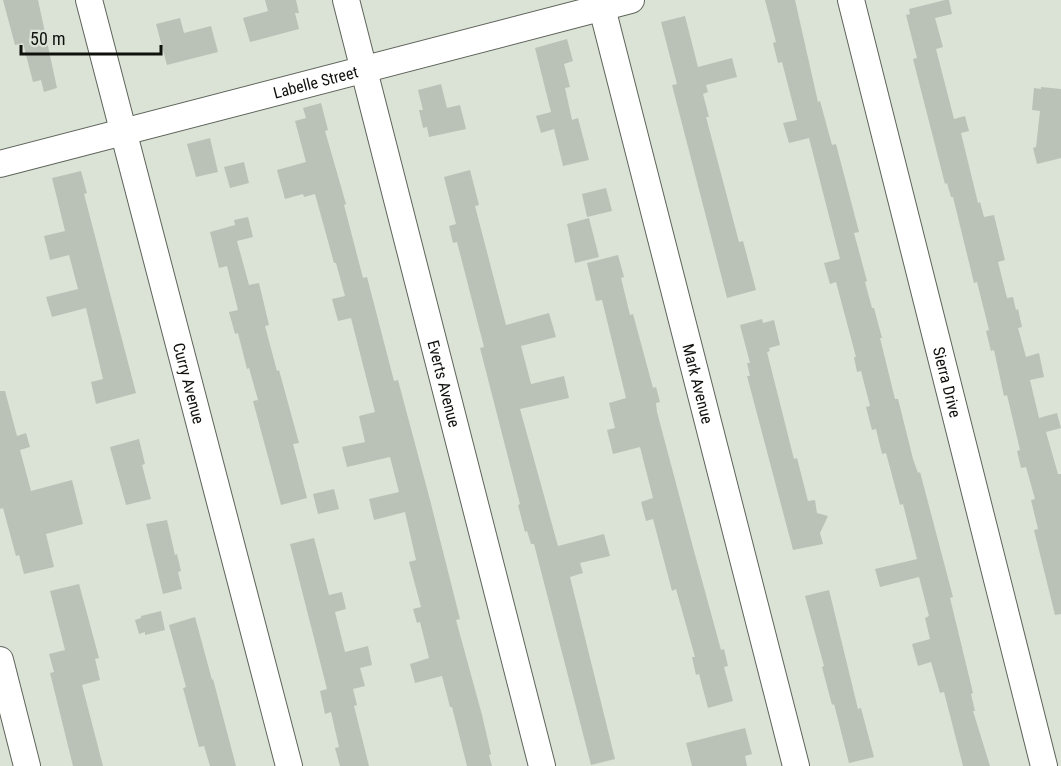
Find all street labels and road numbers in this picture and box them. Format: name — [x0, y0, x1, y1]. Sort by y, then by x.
street label: Labelle Street — [271, 62, 360, 102]
street label: Everts Avenue — [424, 338, 464, 429]
street label: Curry Avenue — [169, 341, 209, 426]
street label: Mark Avenue — [679, 342, 717, 426]
street label: Sierra Drive — [929, 345, 965, 419]

